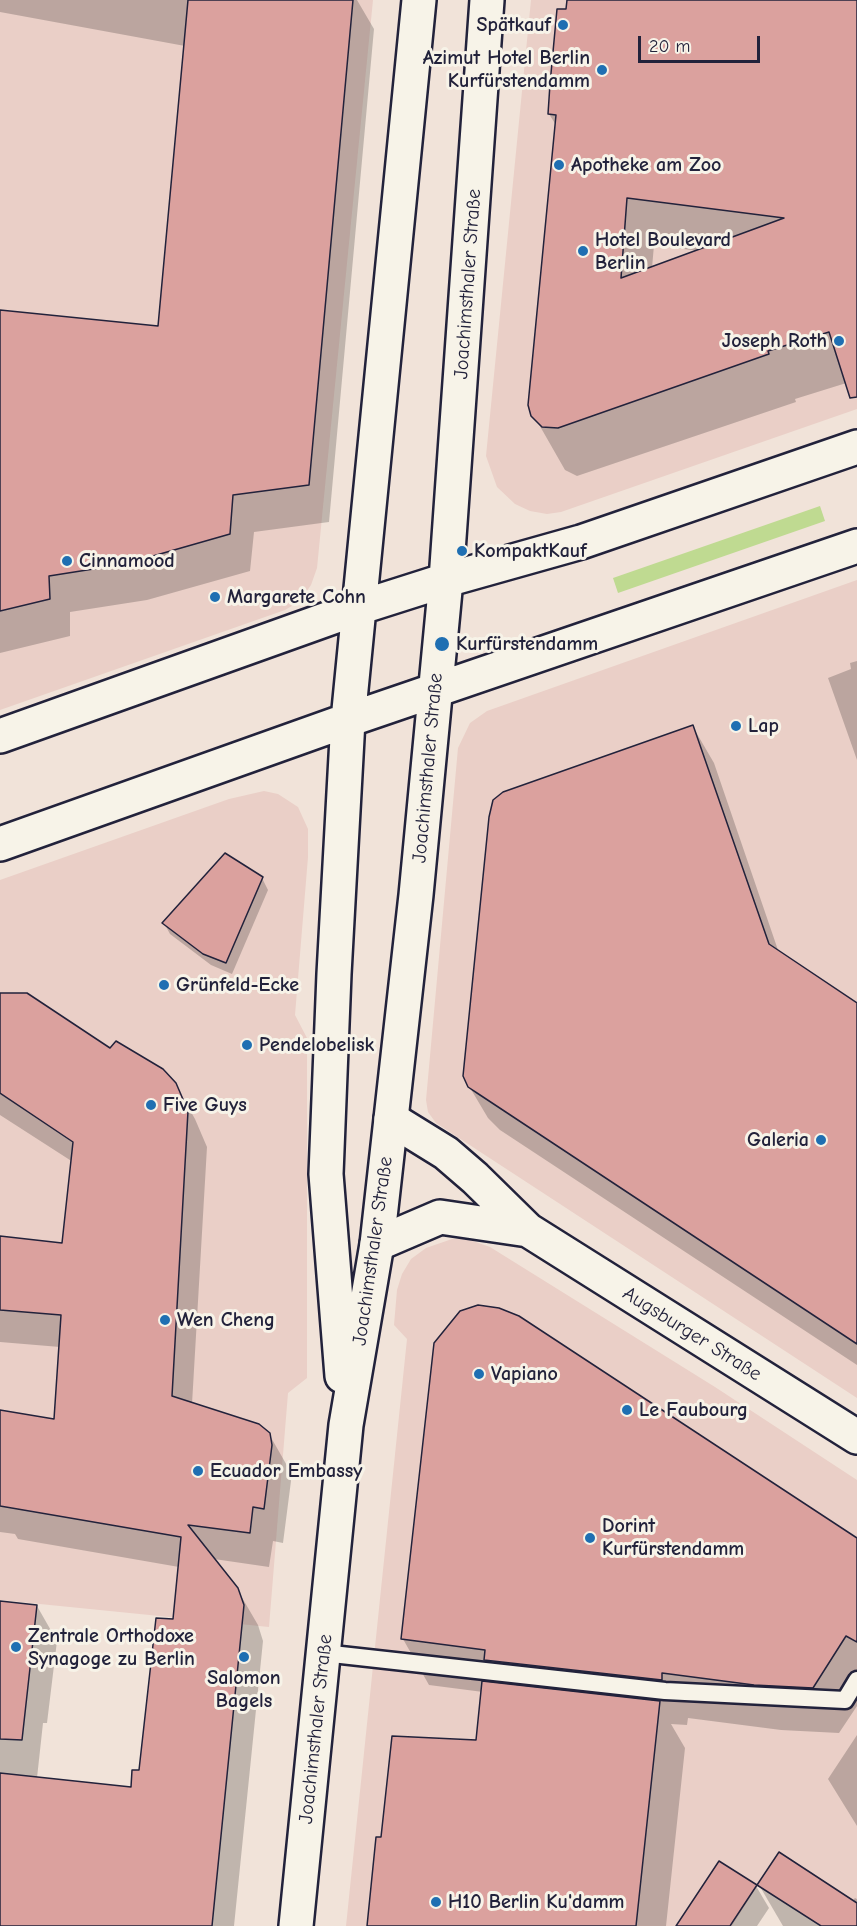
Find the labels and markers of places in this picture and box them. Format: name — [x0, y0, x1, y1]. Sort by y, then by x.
place label: Spätkauf — [477, 13, 551, 37]
marker: Spätkauf — [556, 18, 570, 32]
place label: Azimut Hotel Berlin Kurfürstendamm — [423, 46, 590, 93]
marker: Azimut Hotel Berlin Kurfürstendamm — [595, 63, 609, 77]
place label: Apotheke am Zoo — [571, 153, 721, 177]
marker: Apotheke am Zoo — [552, 158, 566, 172]
place label: Hotel Boulevard Berlin — [595, 228, 731, 275]
marker: Hotel Boulevard Berlin — [576, 244, 590, 258]
place label: Joseph Roth — [722, 329, 827, 353]
marker: Joseph Roth — [832, 334, 846, 348]
place label: KompaktKauf — [474, 539, 587, 563]
marker: KompaktKauf — [455, 544, 469, 558]
place label: Cinnamood — [79, 549, 175, 573]
marker: Cinnamood — [60, 554, 74, 568]
place label: Margarete Cohn — [227, 585, 366, 609]
marker: Margarete Cohn — [208, 590, 222, 604]
place label: Kurfürstendamm — [456, 632, 598, 656]
marker: Kurfürstendamm — [433, 635, 451, 653]
place label: Lap — [748, 714, 779, 738]
marker: Lap — [729, 719, 743, 733]
place label: Grünfeld-Ecke — [176, 973, 299, 997]
marker: Grünfeld-Ecke — [157, 978, 171, 992]
place label: Pendelobelisk — [259, 1033, 374, 1057]
marker: Pendelobelisk — [240, 1038, 254, 1052]
place label: Five Guys — [163, 1093, 247, 1117]
marker: Five Guys — [144, 1098, 158, 1112]
place label: Galeria — [747, 1128, 809, 1152]
marker: Galeria — [814, 1133, 828, 1147]
place label: Wen Cheng — [177, 1308, 275, 1332]
marker: Wen Cheng — [158, 1313, 172, 1327]
place label: Vapiano — [491, 1362, 558, 1386]
marker: Vapiano — [472, 1367, 486, 1381]
place label: Le Faubourg — [639, 1398, 748, 1422]
marker: Le Faubourg — [620, 1403, 634, 1417]
place label: Ecuador Embassy — [210, 1459, 362, 1483]
marker: Ecuador Embassy — [191, 1464, 205, 1478]
place label: Dorint Kurfürstendamm — [602, 1514, 744, 1561]
marker: Dorint Kurfürstendamm — [583, 1531, 597, 1545]
place label: Zentrale Orthodoxe Synagoge zu Berlin — [28, 1624, 195, 1671]
marker: Zentrale Orthodoxe Synagoge zu Berlin — [9, 1640, 23, 1654]
marker: Salomon Bagels — [237, 1650, 251, 1664]
place label: Salomon Bagels — [207, 1666, 281, 1713]
place label: H10 Berlin Ku'damm — [448, 1890, 625, 1914]
marker: H10 Berlin Ku'damm — [429, 1895, 443, 1909]

